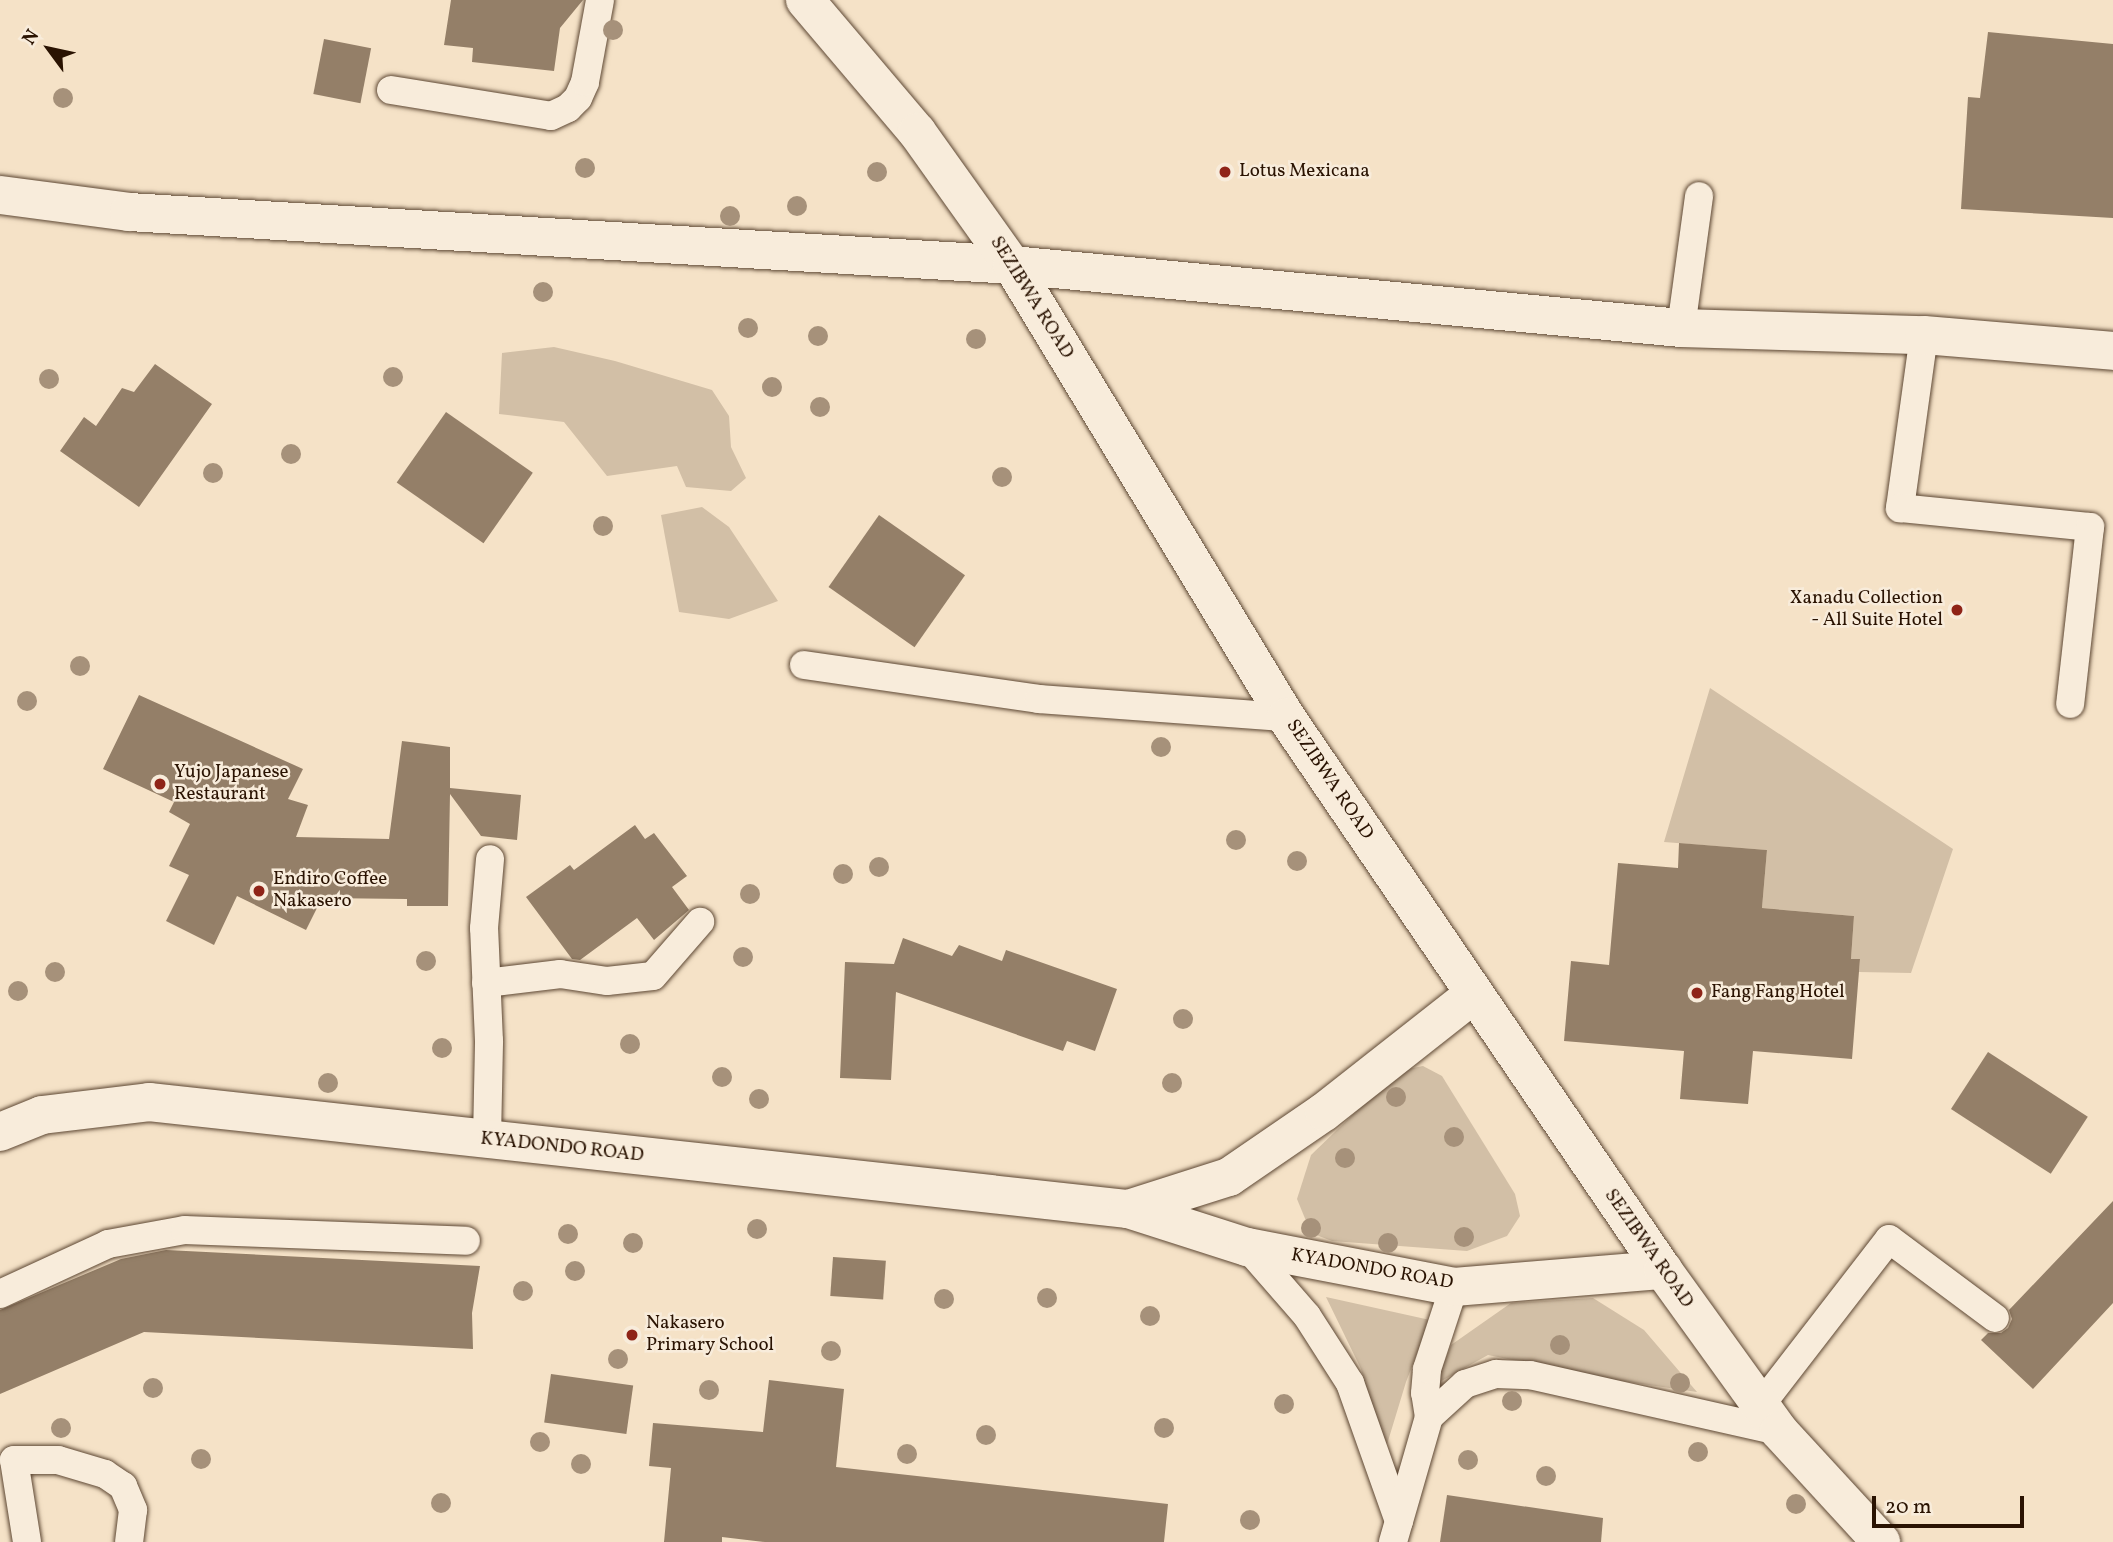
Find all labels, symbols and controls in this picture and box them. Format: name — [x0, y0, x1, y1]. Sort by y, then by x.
north arrow — [14, 14, 84, 84]
text: N — [17, 25, 46, 50]
place label: Lotus Mexicana — [1239, 161, 1370, 183]
marker: Lotus Mexicana — [1217, 164, 1233, 180]
street label: SEZIBWA ROAD — [984, 233, 1078, 363]
place label: Xanadu Collection - All Suite Hotel — [1790, 588, 1943, 632]
marker: Xanadu Collection - All Suite Hotel — [1949, 602, 1965, 618]
street label: SEZIBWA ROAD — [1280, 716, 1378, 844]
place label: Yujo Japanese Restaurant — [174, 762, 289, 806]
marker: Yujo Japanese Restaurant — [152, 776, 168, 792]
place label: Endiro Coffee Nakasero — [273, 869, 387, 913]
marker: Endiro Coffee Nakasero — [251, 883, 267, 899]
place label: Fang Fang Hotel — [1711, 982, 1845, 1004]
marker: Fang Fang Hotel — [1689, 985, 1705, 1001]
street label: KYADONDO ROAD — [479, 1128, 645, 1168]
street label: SEZIBWA ROAD — [1599, 1185, 1697, 1313]
street label: KYADONDO ROAD — [1289, 1245, 1455, 1295]
place label: Nakasero Primary School — [646, 1313, 775, 1357]
marker: Nakasero Primary School — [624, 1327, 640, 1343]
scale bar — [1875, 1482, 2027, 1526]
text: 20 m — [1885, 1493, 1931, 1522]

